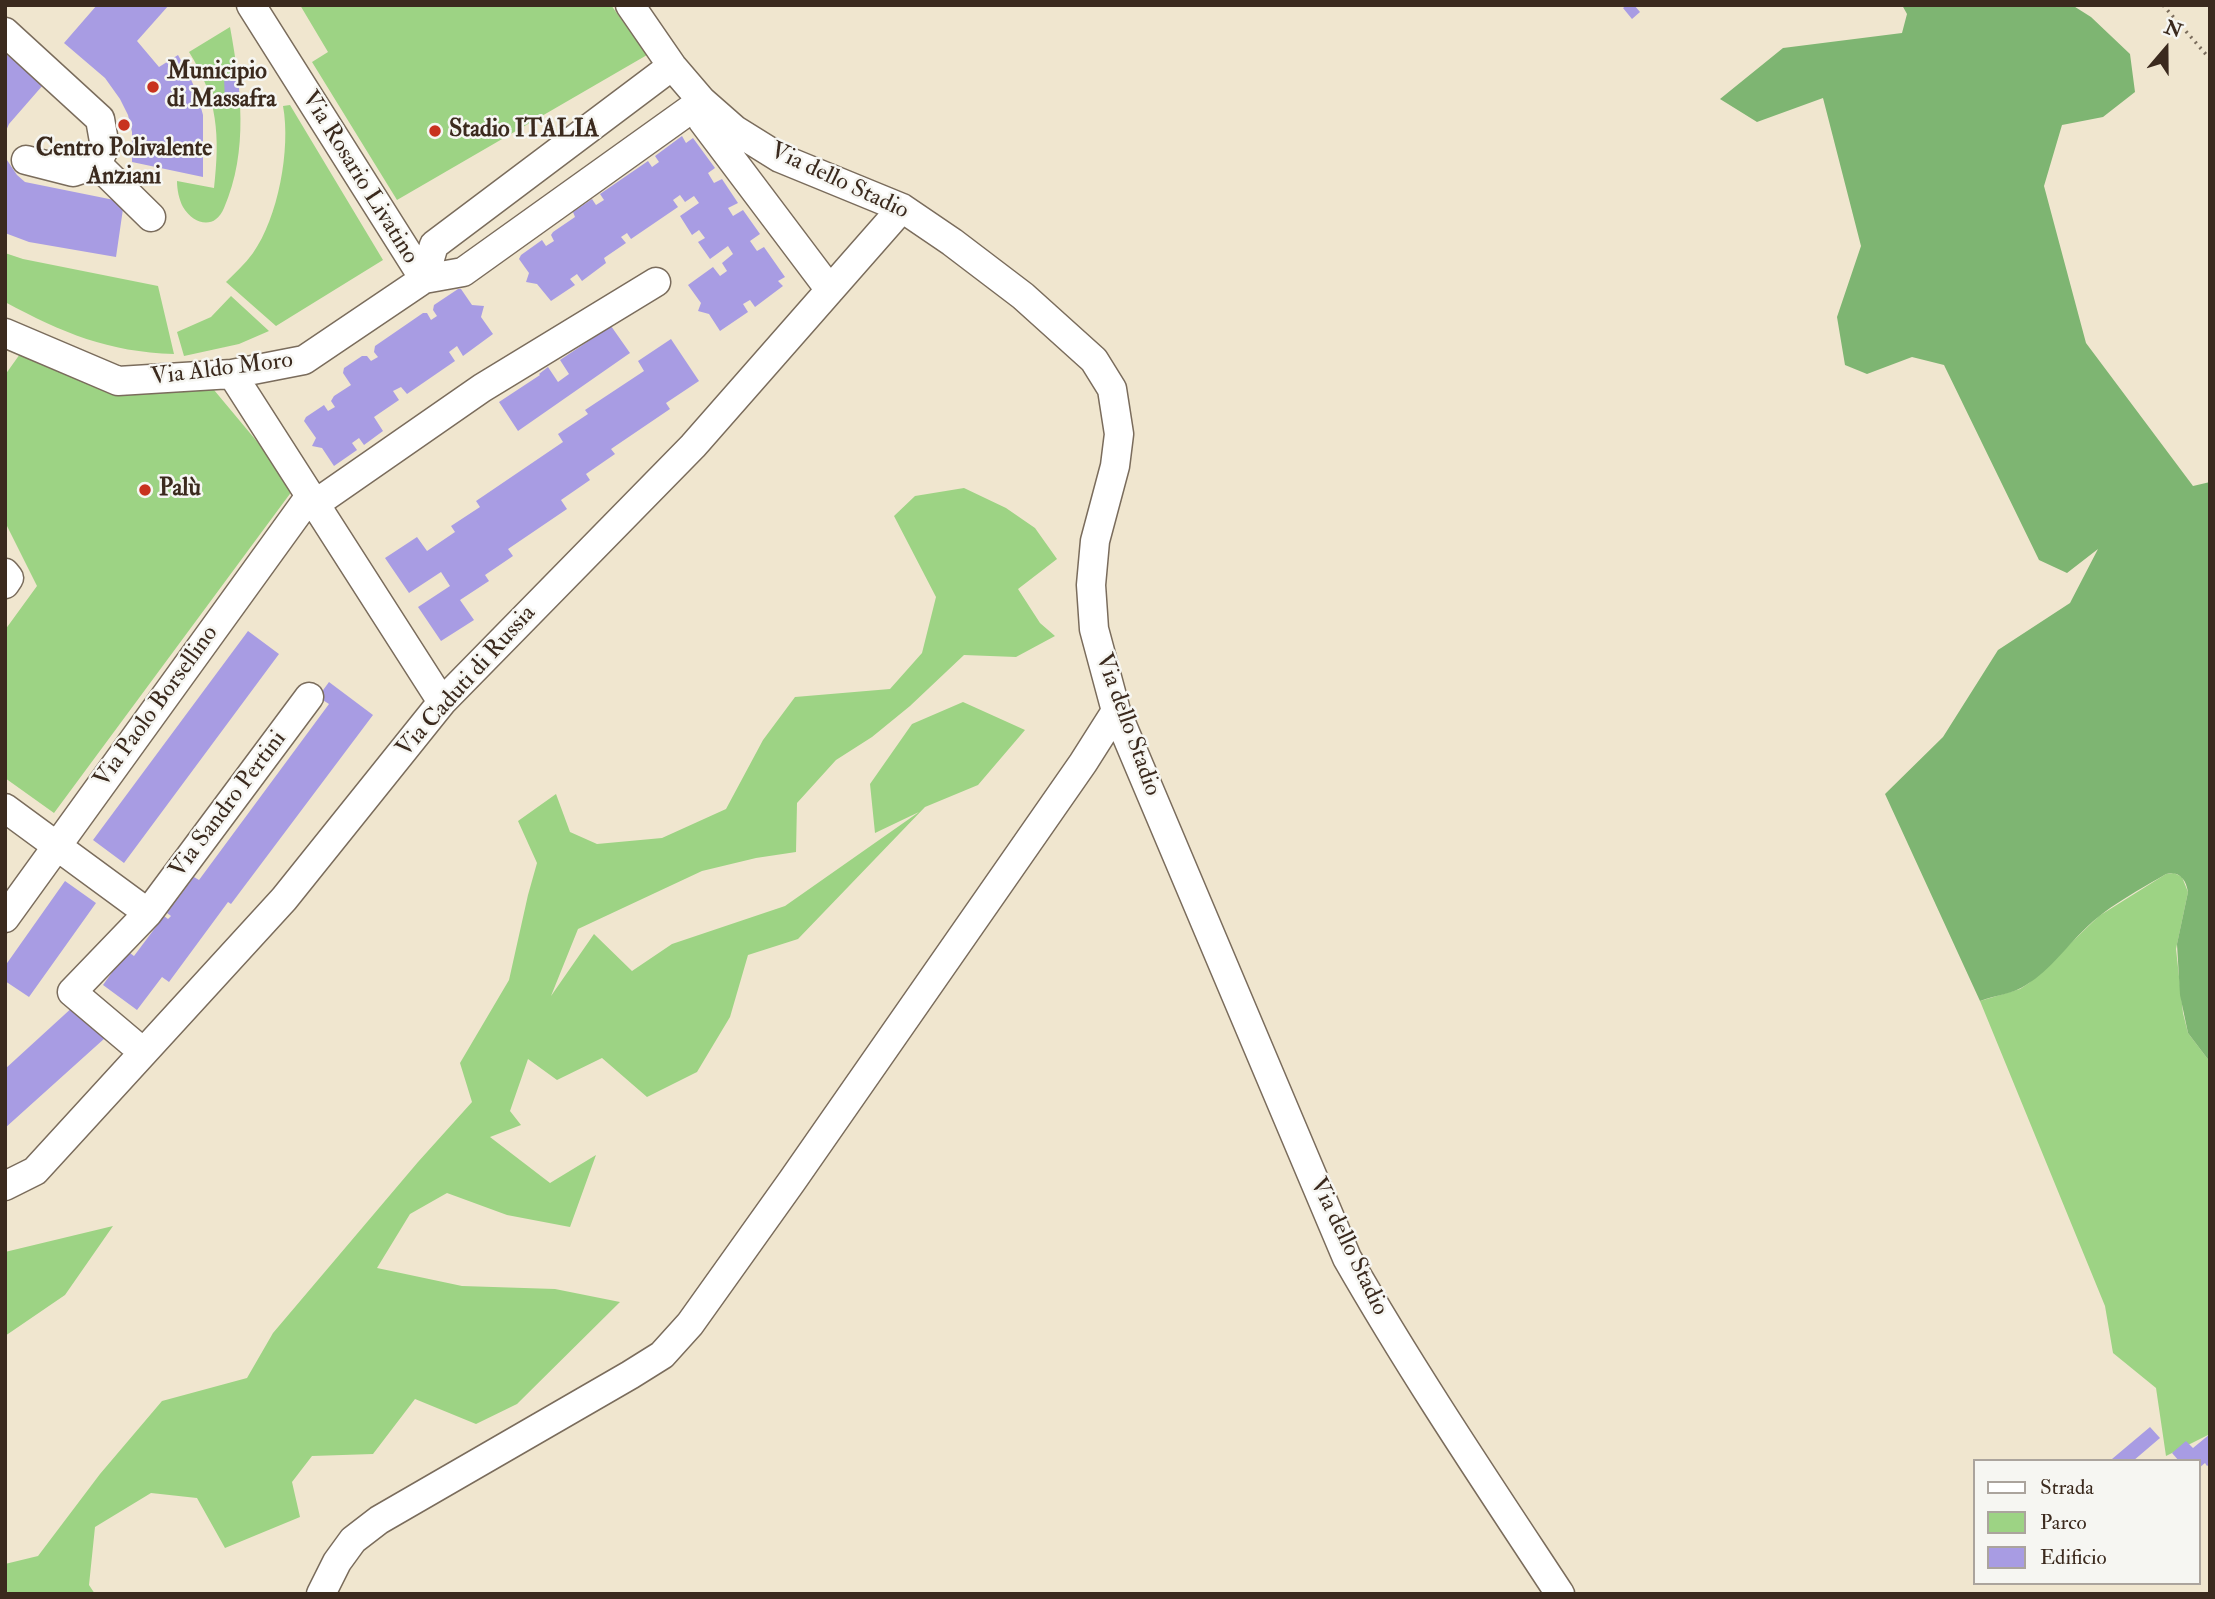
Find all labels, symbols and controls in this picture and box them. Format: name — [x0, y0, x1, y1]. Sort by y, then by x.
north arrow — [2131, 14, 2201, 84]
text: N — [2161, 15, 2185, 43]
place label: Municipio di Massafra — [167, 59, 276, 115]
marker: Municipio di Massafra — [145, 79, 161, 95]
street label: Via Rosario Livatino — [294, 86, 424, 270]
marker: Centro Polivalente Anziani — [116, 117, 132, 133]
place label: Stadio ITALIA — [449, 117, 599, 145]
marker: Stadio ITALIA — [427, 123, 443, 139]
place label: Centro Polivalente Anziani — [36, 136, 212, 192]
street label: Via dello Stadio — [765, 137, 913, 227]
street label: Via Aldo Moro — [149, 347, 295, 393]
place label: Palù — [159, 476, 201, 504]
marker: Palù — [137, 482, 153, 498]
street label: Via Caduti di Russia — [391, 600, 543, 764]
street label: Via Paolo Borsellino — [89, 621, 225, 793]
street label: Via dello Stadio — [1088, 650, 1166, 800]
street label: Via Sandro Pertini — [164, 726, 294, 884]
street label: Via dello Stadio — [1302, 1174, 1394, 1320]
legend — [1974, 1459, 2201, 1585]
text: Strada — [2040, 1474, 2094, 1501]
text: Parco — [2040, 1509, 2087, 1536]
text: Edificio — [2040, 1544, 2107, 1571]

